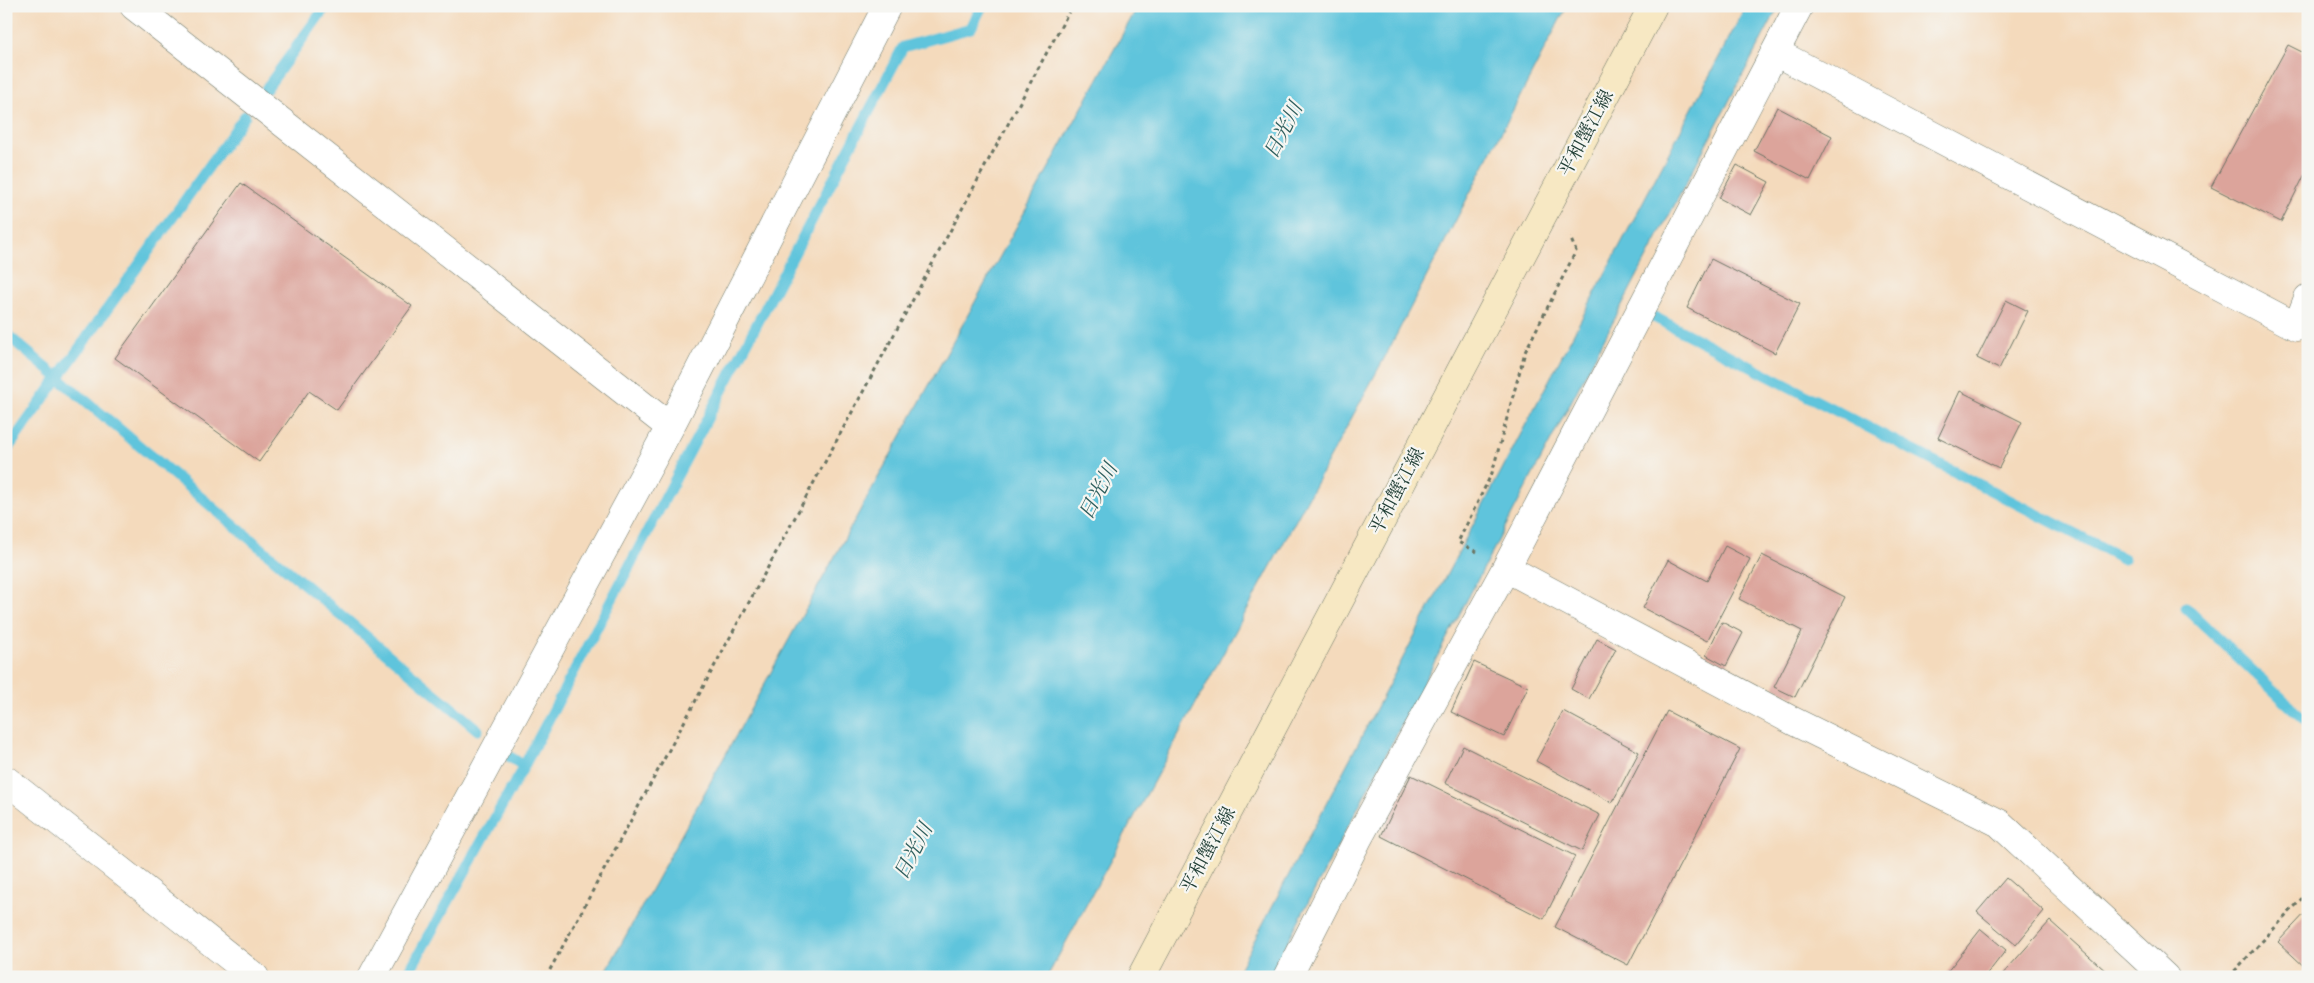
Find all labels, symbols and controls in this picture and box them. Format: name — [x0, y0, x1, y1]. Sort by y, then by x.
street label: 平和蟹江線 — [1553, 85, 1619, 181]
water label: 日光川 — [1259, 97, 1310, 163]
street label: 平和蟹江線 — [1364, 443, 1430, 539]
water label: 日光川 — [1074, 458, 1125, 524]
street label: 平和蟹江線 — [1175, 802, 1241, 898]
water label: 日光川 — [889, 818, 940, 884]

